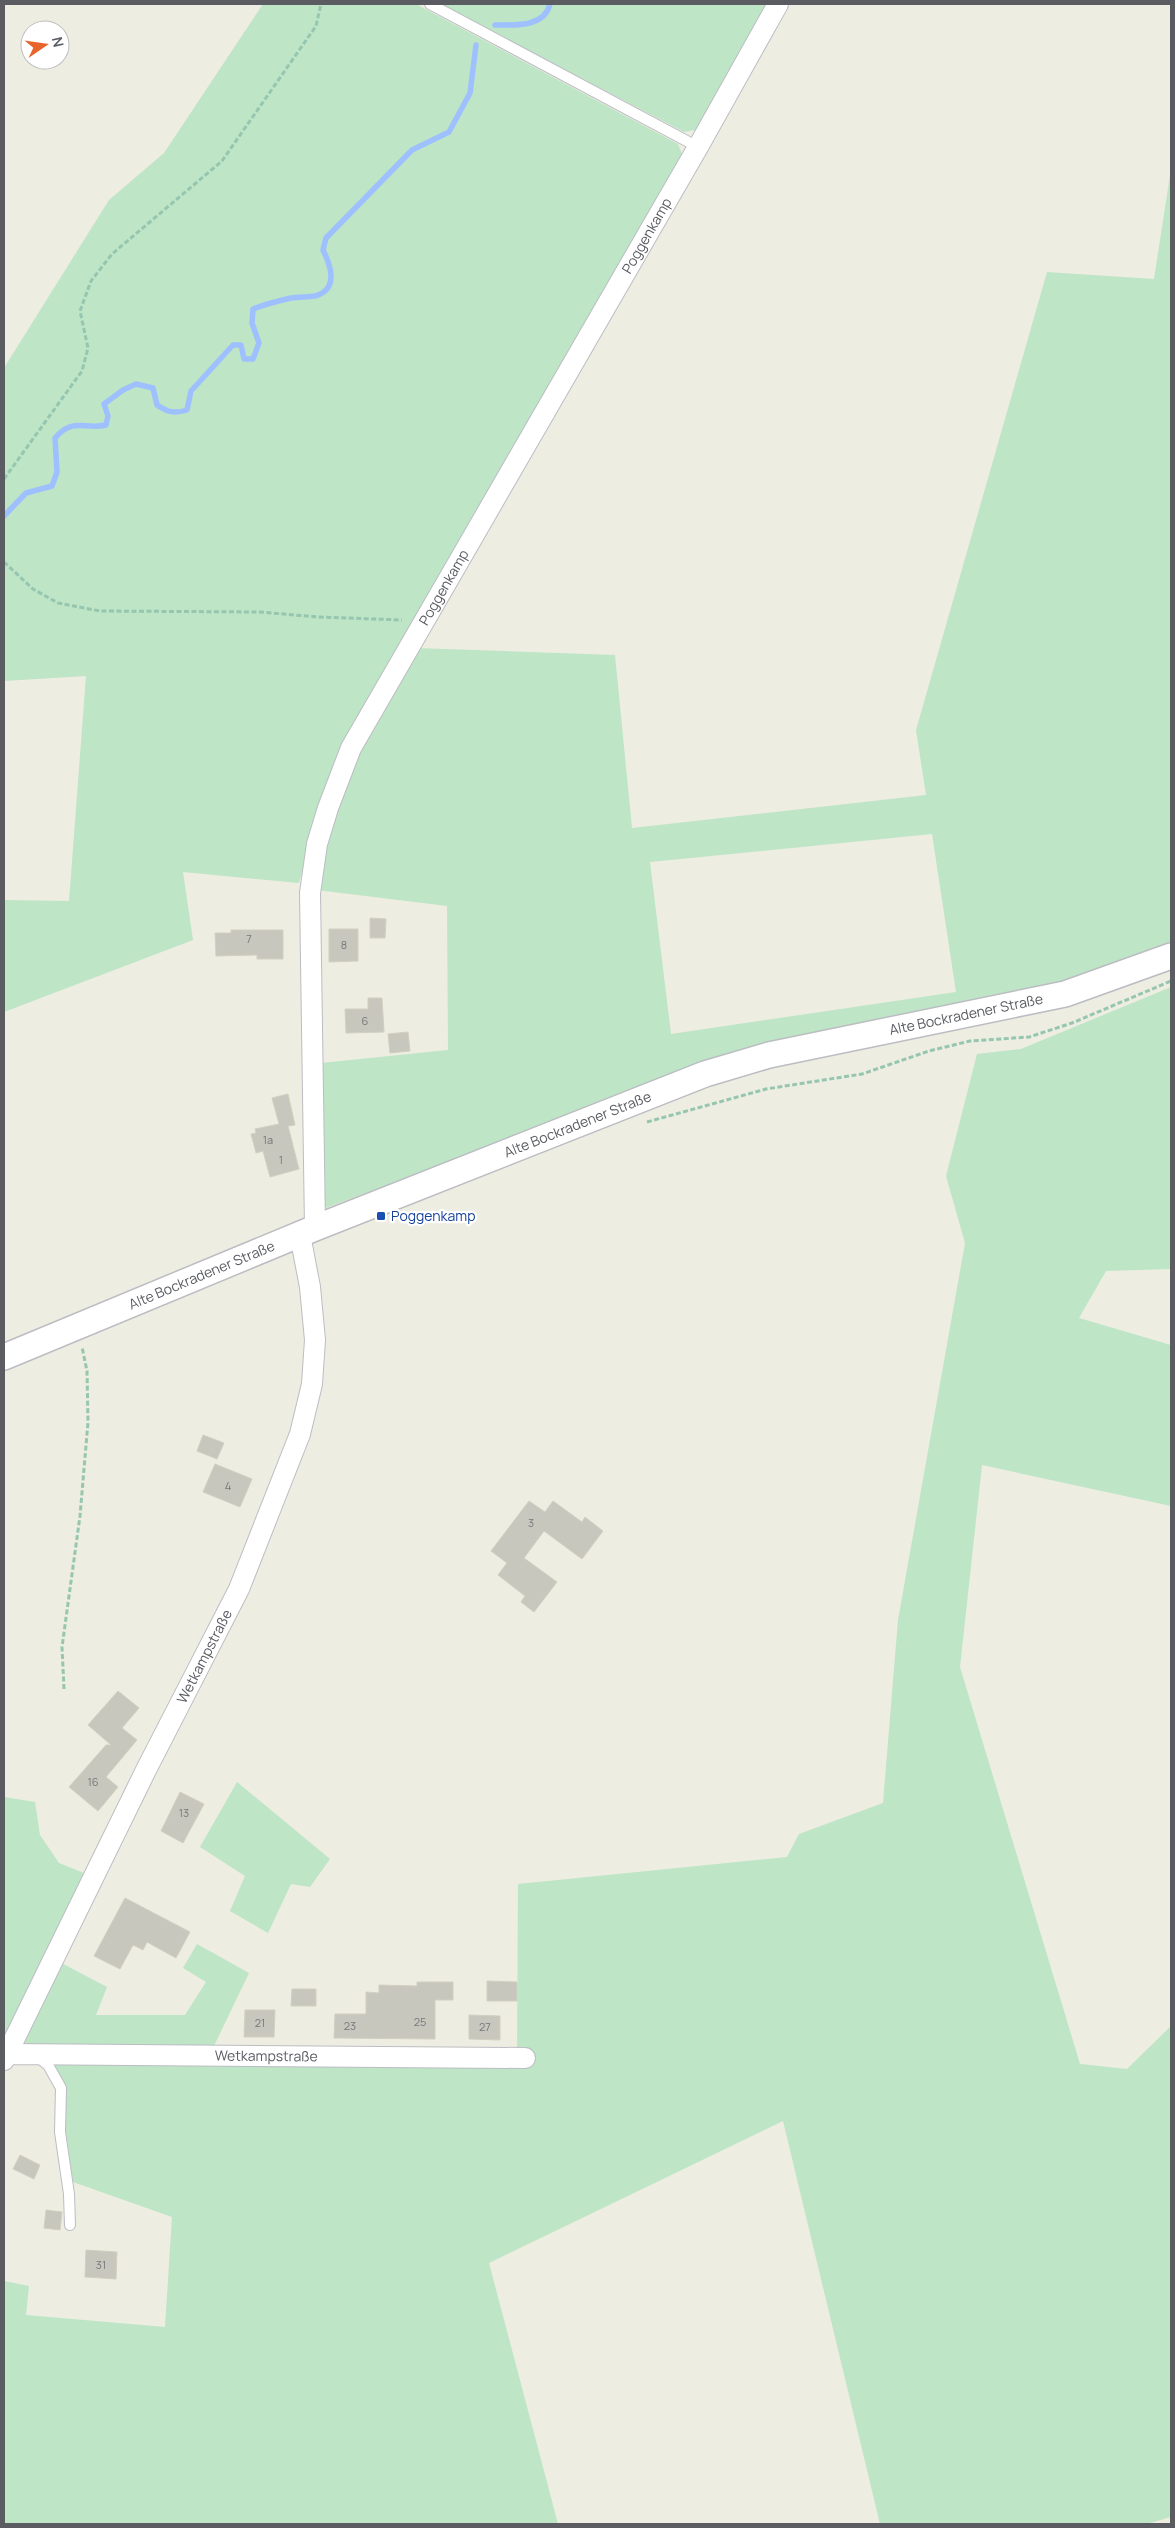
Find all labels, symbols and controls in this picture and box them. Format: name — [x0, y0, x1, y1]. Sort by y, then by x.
north arrow — [20, 20, 70, 70]
text: N — [48, 35, 69, 49]
street label: Poggenkamp — [617, 194, 676, 277]
street label: Poggenkamp — [414, 546, 473, 628]
house number: 7 — [246, 931, 252, 946]
house number: 8 — [341, 937, 347, 952]
street label: Alte Bockradener Straße — [887, 989, 1045, 1039]
house number: 6 — [362, 1013, 369, 1028]
street label: Alte Bockradener Straße — [501, 1086, 654, 1161]
house number: 1a — [263, 1132, 273, 1147]
house number: 1 — [279, 1152, 283, 1167]
place label: Poggenkamp — [391, 1206, 475, 1225]
marker: Poggenkamp — [375, 1210, 387, 1222]
street label: Alte Bockradener Straße — [125, 1236, 277, 1313]
house number: 4 — [225, 1478, 231, 1493]
house number: 3 — [528, 1515, 534, 1530]
street label: Wetkampstraße — [172, 1606, 236, 1706]
house number: 16 — [87, 1774, 99, 1789]
house number: 13 — [179, 1805, 189, 1820]
house number: 25 — [414, 2014, 426, 2029]
house number: 21 — [255, 2015, 265, 2030]
house number: 23 — [344, 2018, 356, 2033]
house number: 27 — [479, 2019, 491, 2034]
street label: Wetkampstraße — [215, 2046, 318, 2065]
house number: 31 — [96, 2257, 106, 2272]

